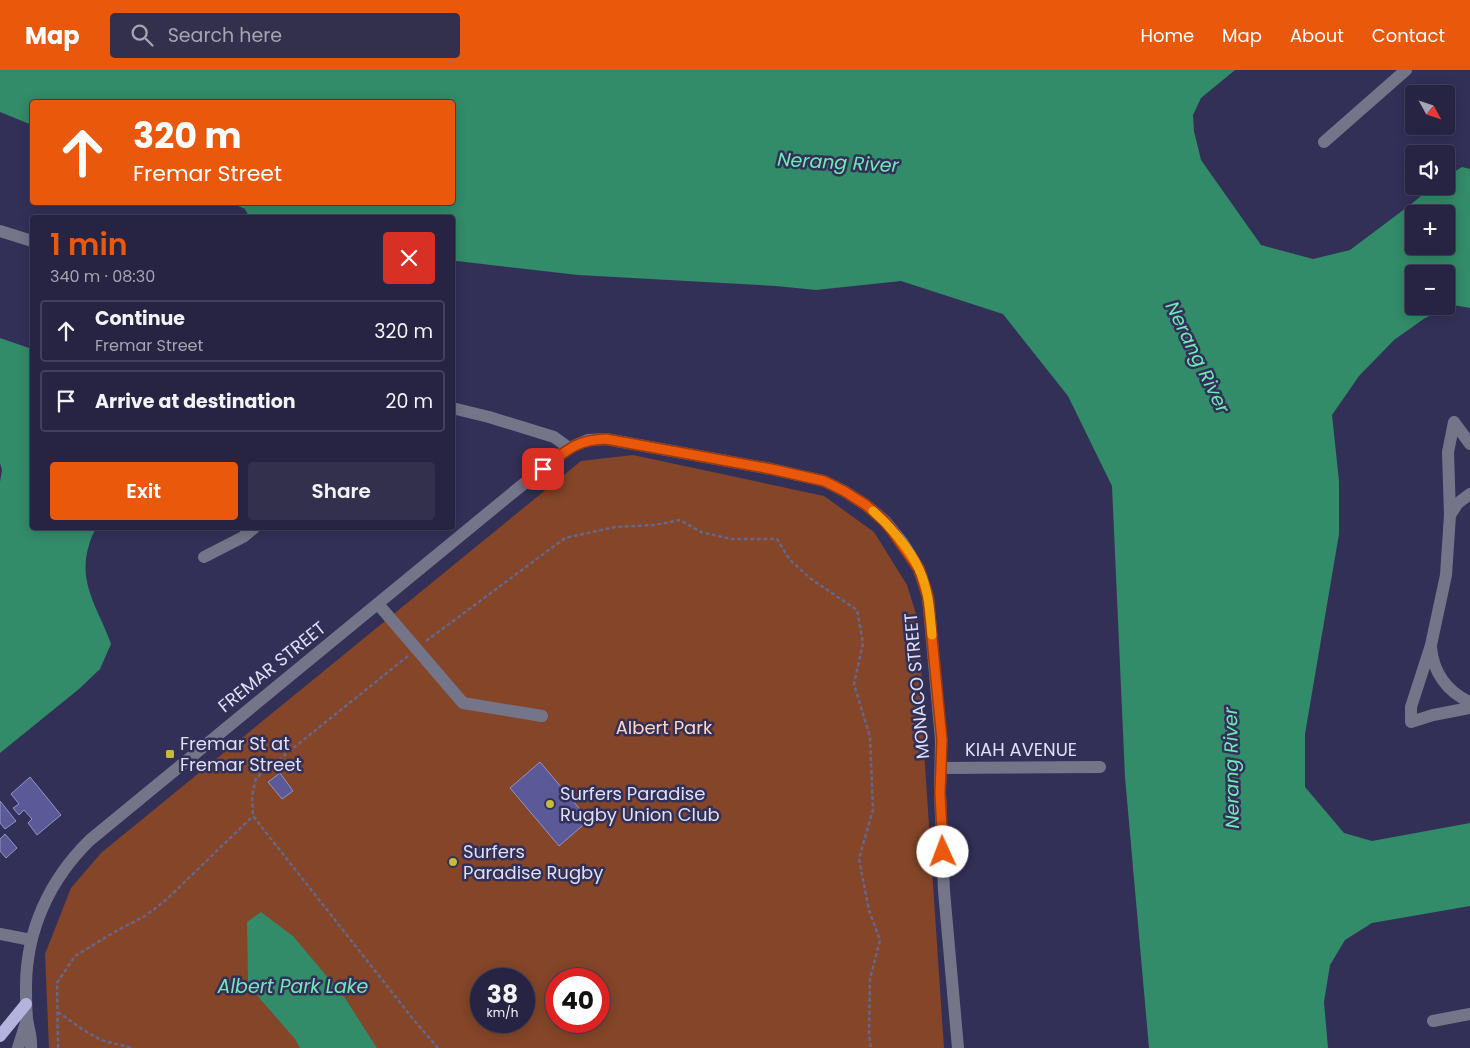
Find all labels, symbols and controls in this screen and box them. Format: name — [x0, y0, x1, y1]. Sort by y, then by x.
search box — [110, 13, 460, 58]
text: Map — [25, 19, 80, 52]
icon: search — [128, 21, 156, 49]
text: Search here — [168, 22, 282, 49]
text: Home — [1140, 23, 1194, 48]
text: Map — [1222, 23, 1262, 48]
text: About — [1290, 23, 1344, 48]
text: Contact — [1372, 23, 1445, 48]
north arrow — [1405, 85, 1455, 135]
map controls — [1405, 85, 1455, 315]
text: 320 m — [133, 111, 241, 160]
icon: ahead — [50, 120, 115, 185]
button: sound — [1405, 145, 1455, 195]
water label: Nerang River — [777, 146, 900, 179]
text: Fremar Street — [133, 158, 282, 189]
button: + — [1405, 205, 1455, 255]
text: 1 min — [50, 223, 128, 266]
button: close — [383, 232, 435, 284]
text: 340 m · 08:30 — [50, 265, 155, 288]
button: − — [1405, 265, 1455, 315]
water label: Nerang River — [1159, 297, 1237, 419]
text: Continue — [95, 305, 185, 332]
icon: ahead — [52, 317, 80, 345]
text: 320 m — [374, 318, 433, 345]
text: Fremar Street — [95, 334, 203, 357]
icon: arrive — [52, 387, 80, 415]
text: Arrive at destination — [95, 388, 296, 415]
text: 20 m — [385, 388, 433, 415]
pin — [522, 448, 564, 490]
icon: arrive — [529, 455, 557, 483]
button: Exit — [50, 462, 238, 520]
button: Share — [248, 462, 435, 520]
street label: MONACO STREET — [898, 612, 935, 760]
street label: FREMAR STREET — [212, 615, 331, 718]
water label: Nerang River — [1217, 706, 1246, 829]
park label: Albert Park — [616, 715, 713, 740]
place label: Fremar St at Fremar Street — [180, 731, 302, 777]
street label: KIAH AVENUE — [965, 737, 1077, 762]
marker: Fremar St at Fremar Street — [164, 748, 176, 760]
place label: Surfers Paradise Rugby Union Club — [560, 781, 720, 827]
marker: Surfers Paradise Rugby Union Club — [544, 798, 556, 810]
position arrow — [916, 825, 968, 877]
place label: Surfers Paradise Rugby — [463, 839, 603, 885]
marker: Surfers Paradise Rugby — [447, 856, 459, 868]
speed limit sign: 40 — [545, 968, 610, 1033]
water label: Albert Park Lake — [217, 973, 369, 1000]
text: 38 — [487, 977, 518, 1012]
text: km/h — [487, 1004, 518, 1021]

